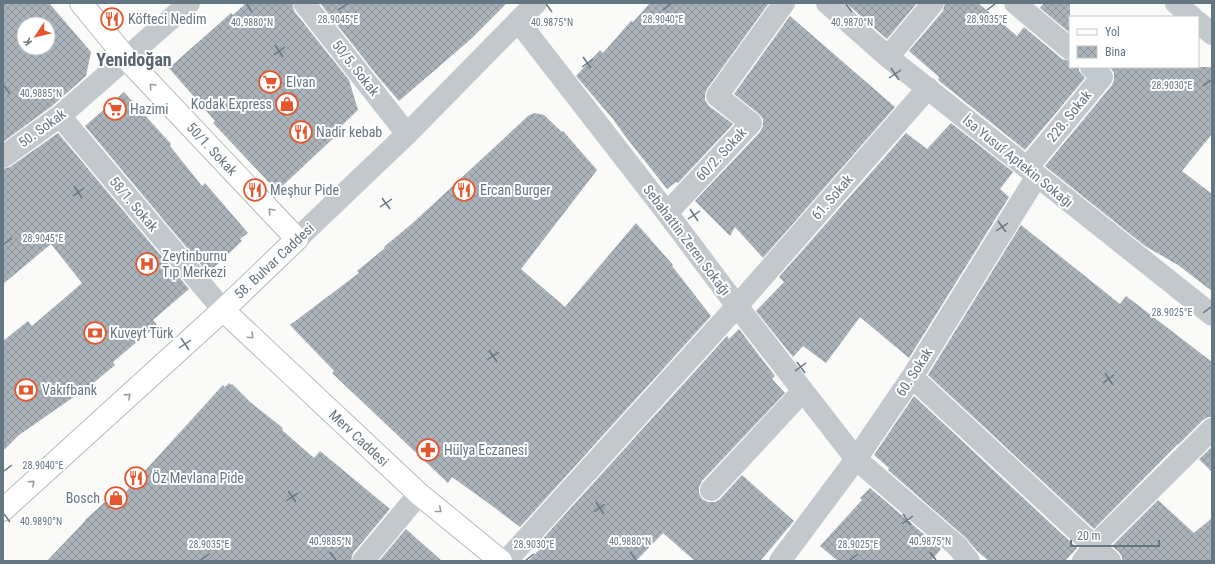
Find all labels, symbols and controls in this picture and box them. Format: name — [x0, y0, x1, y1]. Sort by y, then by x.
restaurant icon: Köfteci Nedim — [99, 6, 125, 32]
place label: Köfteci Nedim — [128, 11, 206, 27]
text: 28.9045°E — [318, 14, 359, 25]
text: 28.9040°E — [643, 14, 684, 25]
text: 28.9035°E — [967, 14, 1008, 25]
north arrow — [16, 16, 56, 56]
legend — [1069, 16, 1199, 68]
text: 40.9880°N — [231, 17, 273, 28]
text: 40.9875°N — [531, 17, 573, 28]
text: 40.9870°N — [831, 17, 873, 28]
text: Yol — [1105, 25, 1120, 39]
text: K — [21, 34, 35, 48]
street label: 50/5. Sokak — [329, 37, 383, 100]
text: Bina — [1105, 45, 1126, 59]
district label: Yenidoğan — [96, 49, 172, 70]
supermarket icon: Elvan — [257, 69, 283, 95]
place label: Elvan — [286, 74, 316, 90]
text: 28.9030°E — [1152, 80, 1193, 91]
one-way arrow — [150, 83, 157, 91]
street label: 228. Sokak — [1044, 87, 1095, 145]
text: 40.9885°N — [20, 88, 62, 99]
shop icon: Kodak Express — [274, 91, 300, 117]
supermarket icon: Hazimi — [102, 96, 128, 122]
place label: Kodak Express — [191, 96, 272, 112]
place label: Hazimi — [130, 101, 169, 117]
street label: 50. Sokak — [15, 105, 69, 150]
street label: İsa Yusuf Aptekin Sokağı — [960, 112, 1076, 210]
street label: 50/1. Sokak — [183, 119, 241, 179]
restaurant icon: Nadir kebab — [288, 119, 314, 145]
place label: Nadir kebab — [316, 124, 382, 140]
street label: 60/2. Sokak — [692, 124, 750, 184]
street label: 61. Sokak — [808, 171, 856, 223]
street label: 58/1. Sokak — [107, 173, 162, 235]
restaurant icon: Meşhur Pide — [242, 177, 268, 203]
restaurant icon: Ercan Burger — [451, 177, 477, 203]
place label: Meşhur Pide — [270, 182, 339, 198]
place label: Ercan Burger — [480, 182, 551, 198]
street label: Sebahattin Zeren Sokağı — [640, 182, 734, 298]
one-way arrow — [268, 208, 275, 216]
street label: 58. Bulvar Caddesi — [231, 220, 317, 302]
text: 28.9045°E — [23, 233, 64, 244]
place label: Zeytinburnu Tıp Merkezi — [162, 248, 227, 280]
hospital icon: Zeytinburnu Tıp Merkezi — [134, 251, 160, 277]
text: 28.9025°E — [1152, 307, 1193, 318]
bank icon: Kuveyt Türk — [82, 320, 108, 346]
place label: Kuveyt Türk — [110, 325, 174, 341]
one-way arrow — [246, 332, 254, 339]
street label: 60. Sokak — [892, 344, 936, 399]
bank icon: Vakıfbank — [13, 377, 39, 403]
place label: Vakıfbank — [42, 382, 98, 398]
one-way arrow — [123, 393, 131, 401]
street label: Merv Caddesi — [326, 406, 392, 470]
pharmacy icon: Hülya Eczanesi — [415, 437, 441, 463]
place label: Hülya Eczanesi — [444, 442, 527, 458]
text: 28.9040°E — [23, 460, 64, 471]
restaurant icon: Öz Mevlana Pide — [123, 465, 149, 491]
place label: Öz Mevlana Pide — [152, 470, 244, 486]
one-way arrow — [27, 481, 35, 488]
shop icon: Bosch — [103, 485, 129, 511]
place label: Bosch — [66, 490, 100, 506]
one-way arrow — [434, 506, 441, 513]
text: 40.9890°N — [20, 516, 62, 527]
scale bar — [1071, 522, 1159, 548]
text: 20 m — [1077, 529, 1101, 543]
text: 40.9885°N — [309, 536, 351, 547]
text: 40.9880°N — [609, 536, 651, 547]
text: 40.9875°N — [909, 536, 951, 547]
text: 28.9035°E — [189, 539, 230, 550]
text: 28.9030°E — [514, 539, 555, 550]
text: 28.9025°E — [838, 539, 879, 550]

